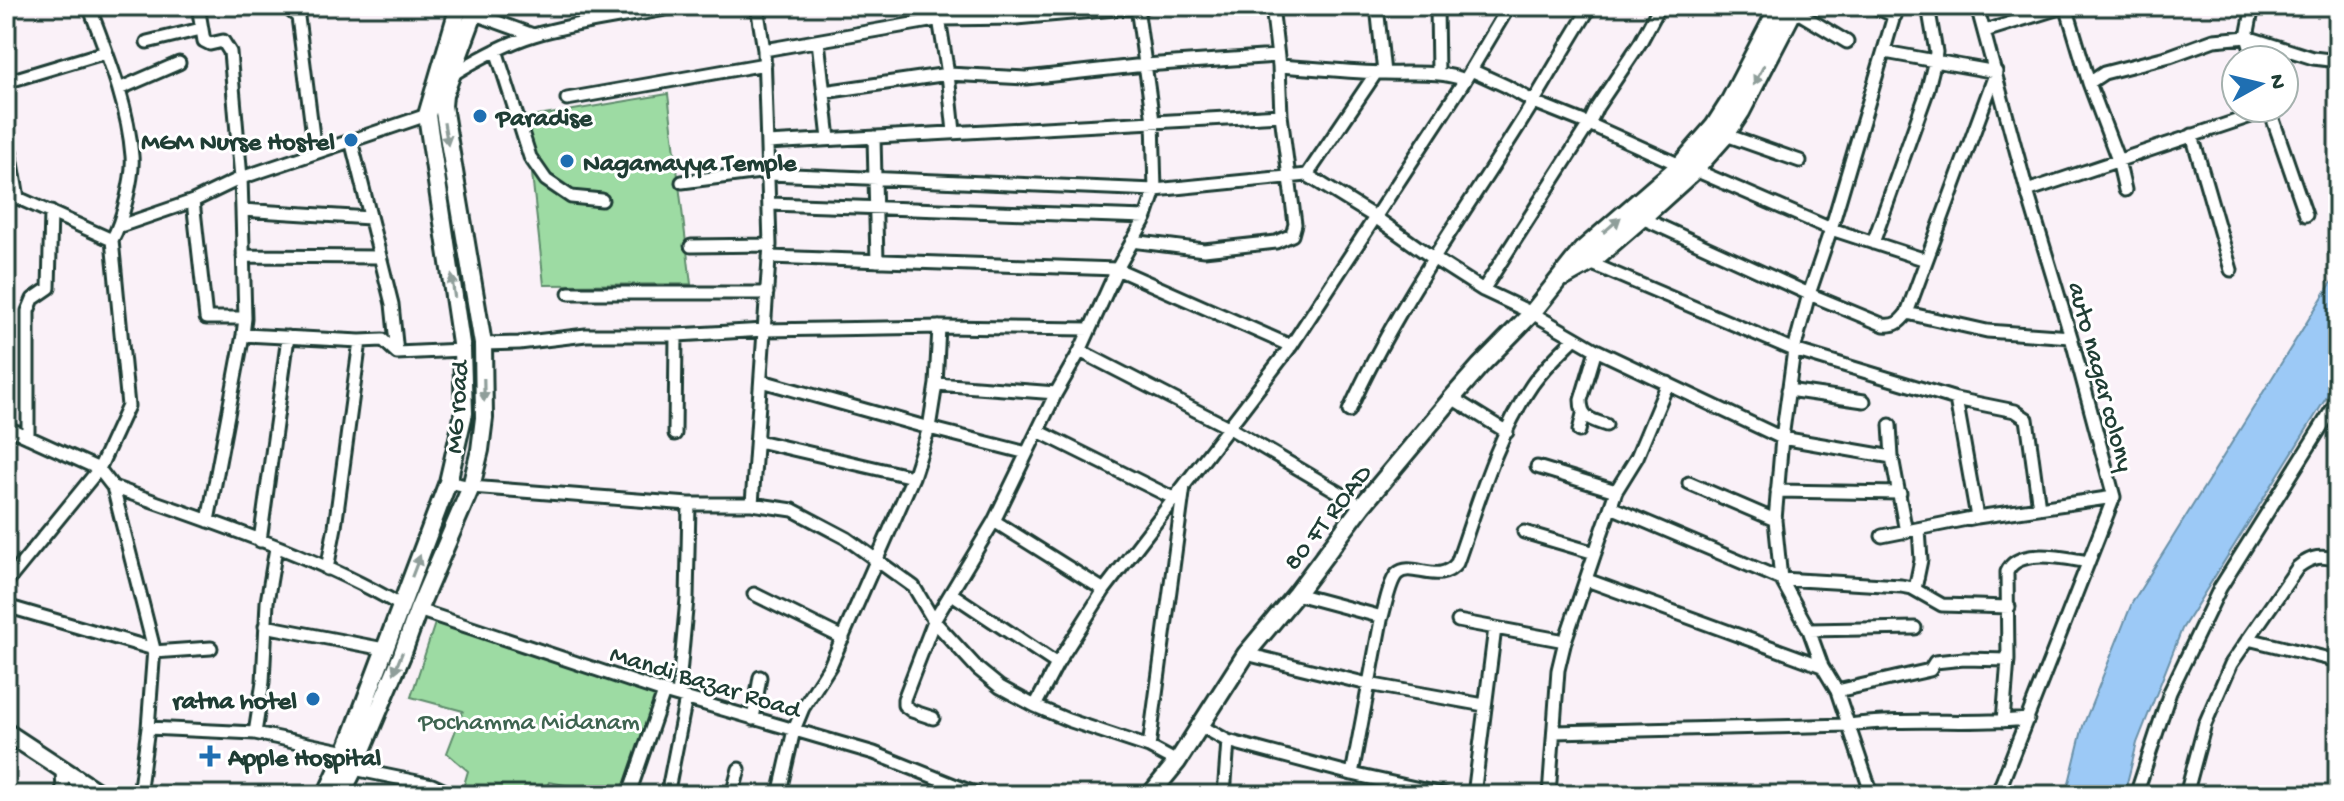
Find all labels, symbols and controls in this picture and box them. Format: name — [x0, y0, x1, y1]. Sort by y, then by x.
north arrow — [2220, 44, 2300, 124]
one-way arrow — [1753, 64, 1767, 86]
text: N — [2262, 73, 2290, 91]
place label: Paradise — [494, 105, 594, 136]
marker: Paradise — [471, 107, 489, 125]
one-way arrow — [441, 121, 453, 146]
place label: MGM Nurse Hostel — [141, 129, 335, 160]
marker: MGM Nurse Hostel — [342, 131, 360, 149]
place label: Nagamayya Temple — [583, 150, 798, 181]
marker: Nagamayya Temple — [558, 152, 576, 170]
one-way arrow — [1601, 217, 1621, 234]
one-way arrow — [446, 274, 459, 299]
street label: auto nagar colony — [2058, 279, 2139, 476]
street label: MG road — [441, 358, 478, 455]
one-way arrow — [478, 378, 490, 403]
street label: 80 FT ROAD — [1278, 459, 1381, 578]
one-way arrow — [409, 554, 422, 578]
street label: Mandi Bazar Road — [606, 641, 805, 729]
one-way arrow — [392, 651, 405, 675]
place label: ratna hotel — [172, 688, 297, 719]
marker: ratna hotel — [304, 690, 322, 708]
park label: Pochamma Midanam — [417, 709, 640, 740]
marker: Apple Hospital — [199, 745, 221, 767]
place label: Apple Hospital — [227, 745, 382, 776]

